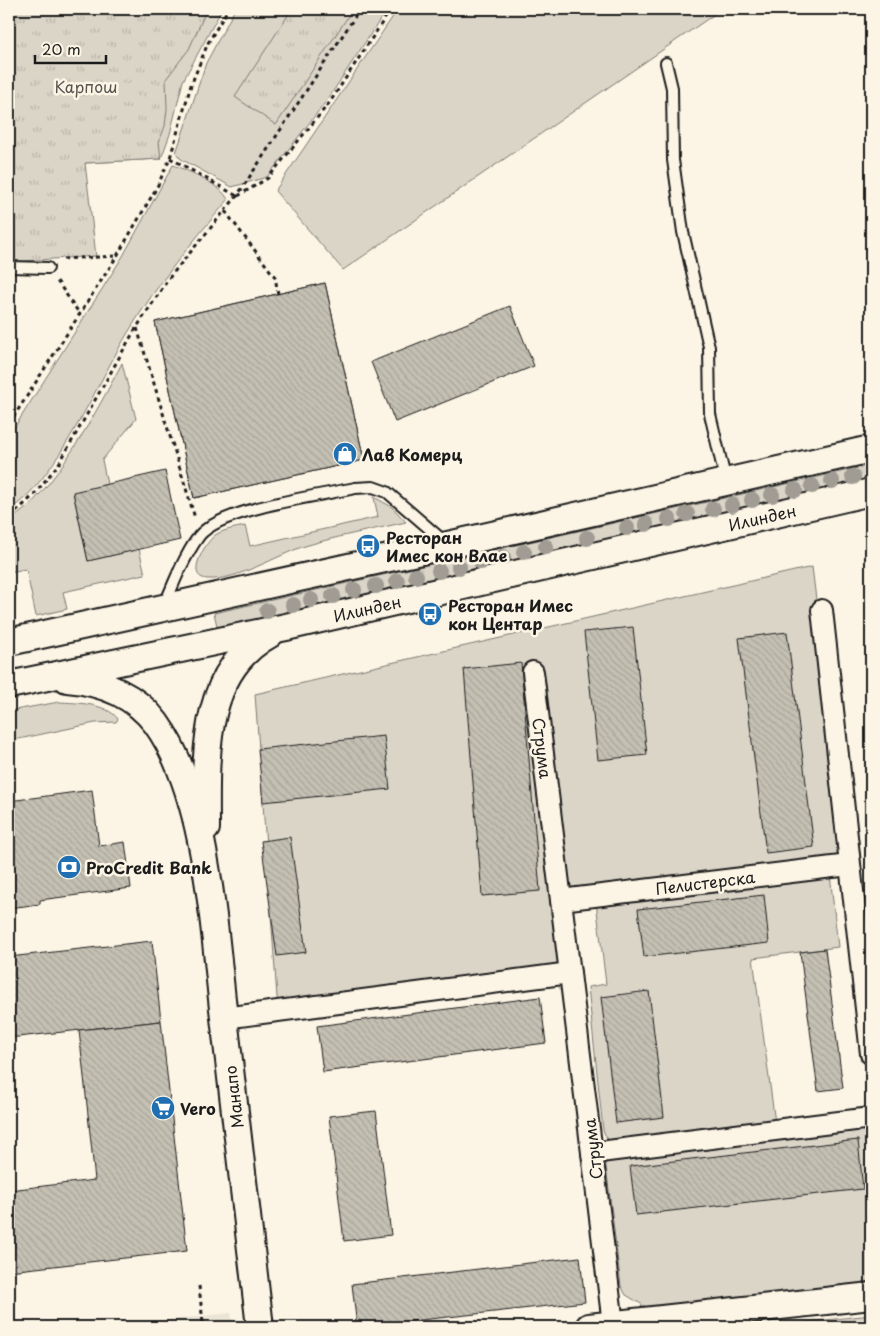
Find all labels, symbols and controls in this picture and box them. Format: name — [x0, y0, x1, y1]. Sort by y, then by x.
scale bar — [35, 32, 106, 64]
text: 20 m — [42, 37, 81, 60]
park label: Карпош — [54, 74, 118, 98]
shop icon: Лав Комерц — [332, 441, 358, 467]
place label: Лав Комерц — [362, 442, 462, 466]
street label: Илинден — [726, 498, 798, 536]
place label: Ресторан Имес кон Влае — [386, 525, 508, 567]
bus stop icon: Ресторан Имес кон Влае — [355, 533, 381, 559]
street label: Илинден — [331, 589, 403, 627]
place label: Ресторан Имес кон Центар — [448, 593, 573, 635]
bus stop icon: Ресторан Имес кон Центар — [417, 601, 443, 627]
street label: Струма — [527, 716, 559, 780]
bank icon: ProCredit Bank — [56, 854, 82, 880]
place label: ProCredit Bank — [86, 855, 212, 879]
street label: Пелистерска — [654, 864, 756, 900]
street label: Манапо — [217, 1064, 249, 1130]
supermarket icon: Vero — [150, 1095, 176, 1121]
place label: Vero — [180, 1096, 216, 1120]
street label: Струма — [576, 1117, 608, 1181]

